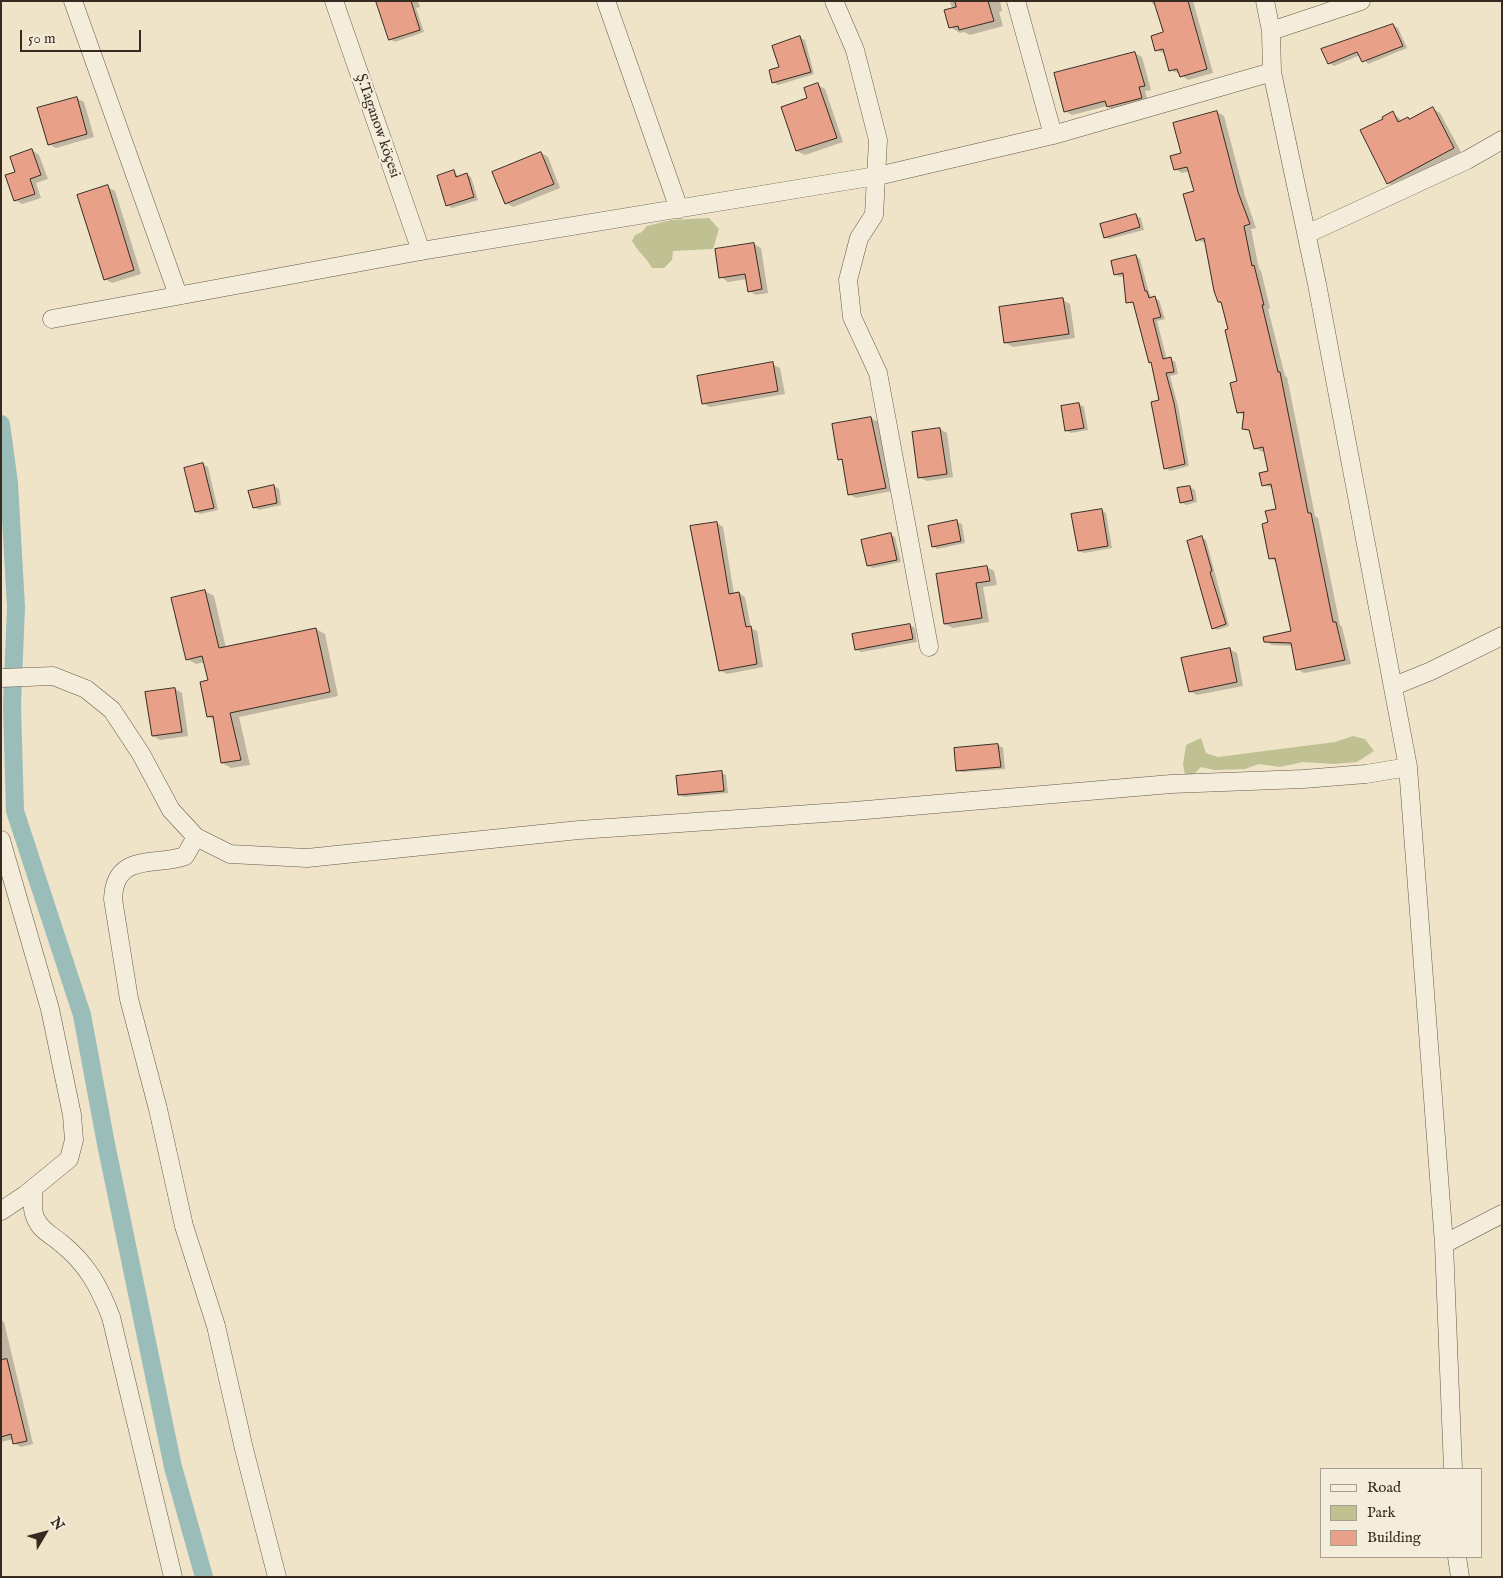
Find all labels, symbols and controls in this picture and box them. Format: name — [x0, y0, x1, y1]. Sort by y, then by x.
scale bar — [22, 20, 144, 52]
text: 50 m — [28, 29, 56, 48]
street label: Ş.Taganow köçesi — [351, 72, 403, 180]
legend — [1320, 1468, 1483, 1558]
text: Road — [1367, 1478, 1401, 1497]
text: Park — [1367, 1503, 1396, 1522]
north arrow — [20, 1508, 70, 1558]
text: N — [46, 1514, 68, 1534]
text: Building — [1367, 1528, 1421, 1547]

